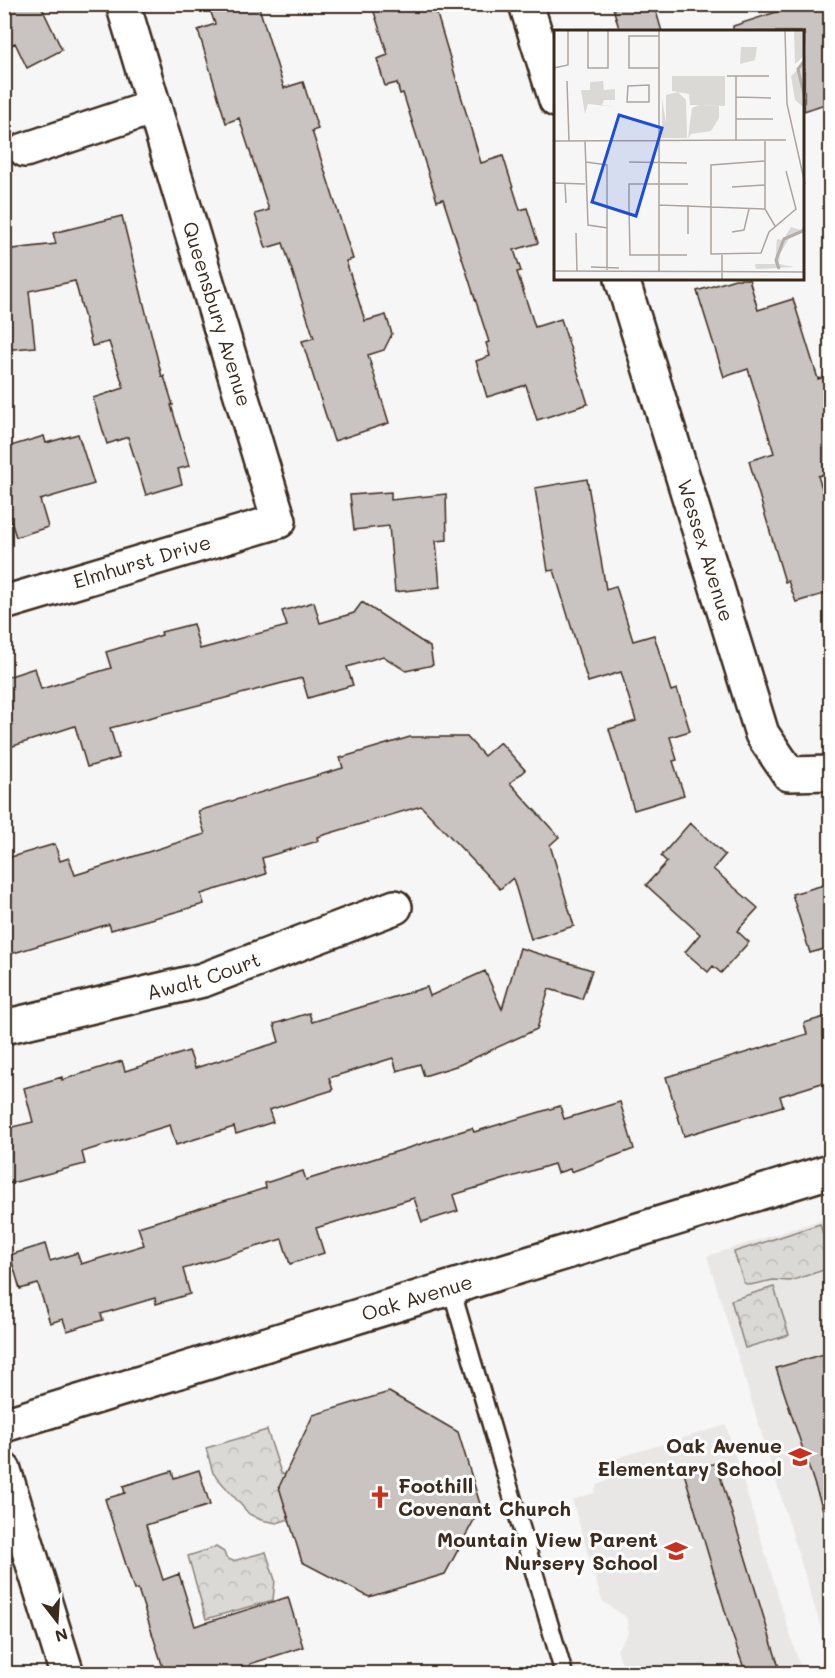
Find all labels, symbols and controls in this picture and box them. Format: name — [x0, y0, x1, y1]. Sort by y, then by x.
inset map — [554, 30, 805, 280]
street label: Queensbury Avenue — [177, 218, 258, 409]
street label: Wessex Avenue — [672, 476, 741, 625]
street label: Elmhurst Drive — [70, 528, 214, 594]
street label: Awalt Court — [144, 945, 264, 1005]
street label: Oak Avenue — [358, 1268, 475, 1326]
place label: Oak Avenue Elementary School — [597, 1432, 782, 1481]
school or university icon: Oak Avenue Elementary School — [787, 1444, 813, 1470]
place label: Foothill Covenant Church — [398, 1472, 571, 1521]
church icon: Foothill Covenant Church — [367, 1484, 393, 1510]
place label: Mountain View Parent Nursery School — [437, 1526, 658, 1575]
school or university icon: Mountain View Parent Nursery School — [663, 1538, 689, 1564]
north arrow — [27, 1591, 87, 1651]
text: N — [53, 1624, 70, 1648]

